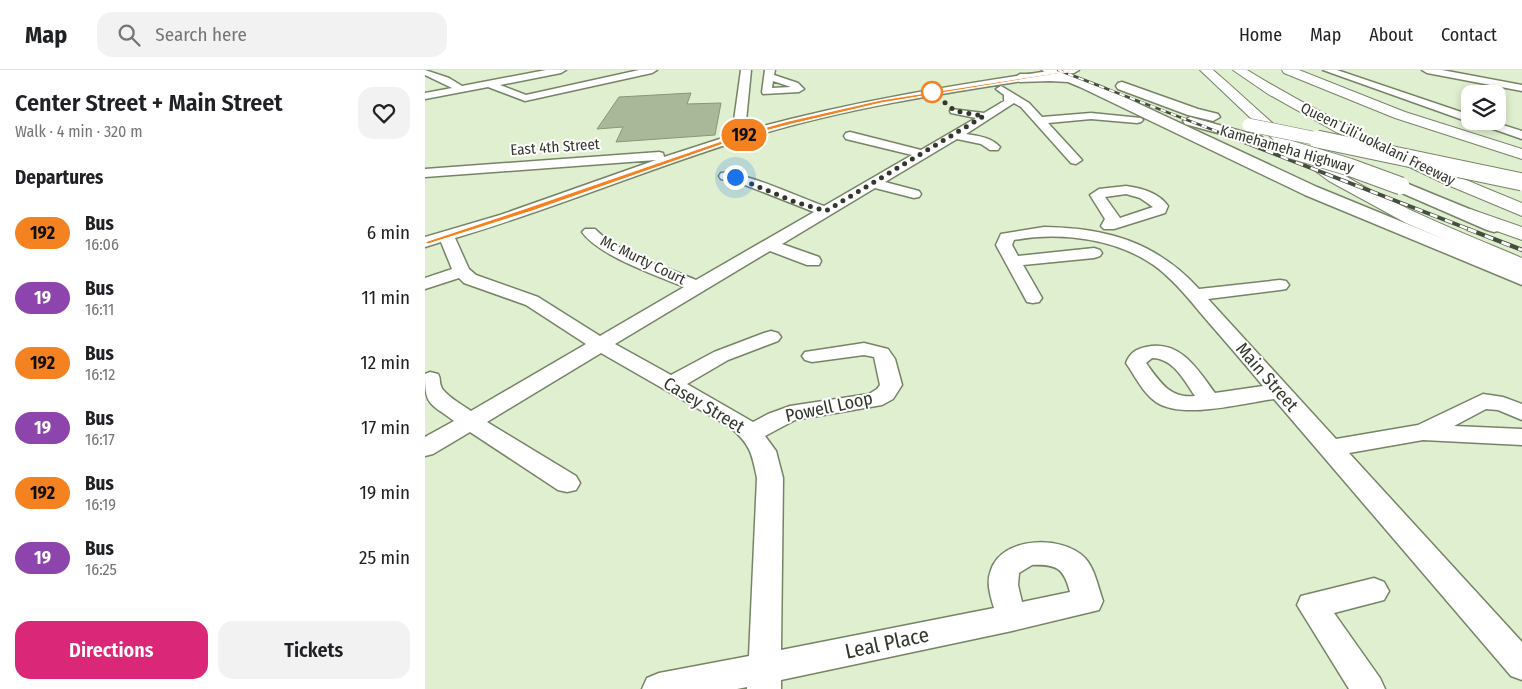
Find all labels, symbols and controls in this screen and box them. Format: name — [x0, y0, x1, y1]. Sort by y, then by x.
search box — [97, 12, 447, 57]
text: Map — [25, 21, 67, 49]
icon: search — [115, 21, 143, 49]
text: Search here — [155, 23, 247, 46]
text: Home — [1239, 24, 1282, 46]
text: Map — [1310, 24, 1341, 46]
text: About — [1369, 24, 1413, 46]
text: Contact — [1441, 24, 1497, 46]
unlabelled marker — [921, 81, 943, 103]
map controls — [1461, 85, 1506, 130]
button: layers — [1461, 85, 1506, 130]
button: heart — [358, 87, 410, 139]
text: Center Street + Main Street — [15, 89, 283, 117]
street label: Queen Liliʻuokalani Freeway — [1298, 99, 1458, 189]
line badge: 192 — [715, 119, 773, 151]
street label: Kamehameha Highway — [1218, 121, 1356, 177]
text: Walk · 4 min · 320 m — [15, 122, 143, 141]
text: 192 — [731, 124, 757, 146]
street label: East 4th Street — [510, 135, 600, 159]
your location — [723, 165, 748, 190]
text: Departures — [15, 166, 103, 189]
text: Bus — [85, 212, 114, 235]
text: 6 min — [367, 221, 410, 244]
text: 192 — [30, 222, 55, 244]
street label: Mc Murty Court — [597, 232, 689, 288]
text: 16:06 — [85, 235, 119, 254]
text: Bus — [85, 277, 114, 300]
text: 11 min — [362, 286, 410, 309]
text: 19 — [34, 287, 51, 309]
text: 16:11 — [85, 300, 114, 319]
street label: Main Street — [1231, 338, 1303, 416]
text: Bus — [85, 342, 114, 365]
text: 12 min — [360, 351, 410, 374]
text: 192 — [30, 352, 55, 374]
text: 16:12 — [85, 365, 115, 384]
street label: Casey Street — [659, 372, 749, 438]
street label: Powell Loop — [783, 387, 875, 427]
text: Bus — [85, 407, 114, 430]
text: 17 min — [361, 416, 410, 439]
text: 19 — [34, 417, 51, 439]
text: 16:17 — [85, 430, 115, 449]
text: Bus — [85, 472, 114, 495]
text: 19 min — [359, 481, 410, 504]
text: 192 — [30, 482, 55, 504]
text: 16:19 — [85, 495, 116, 514]
text: Bus — [85, 537, 114, 560]
text: 25 min — [359, 546, 410, 569]
text: 19 — [34, 547, 51, 569]
text: 16:25 — [85, 560, 117, 579]
button: Directions — [15, 621, 208, 679]
button: Tickets — [218, 621, 410, 679]
street label: Leal Place — [843, 621, 931, 665]

